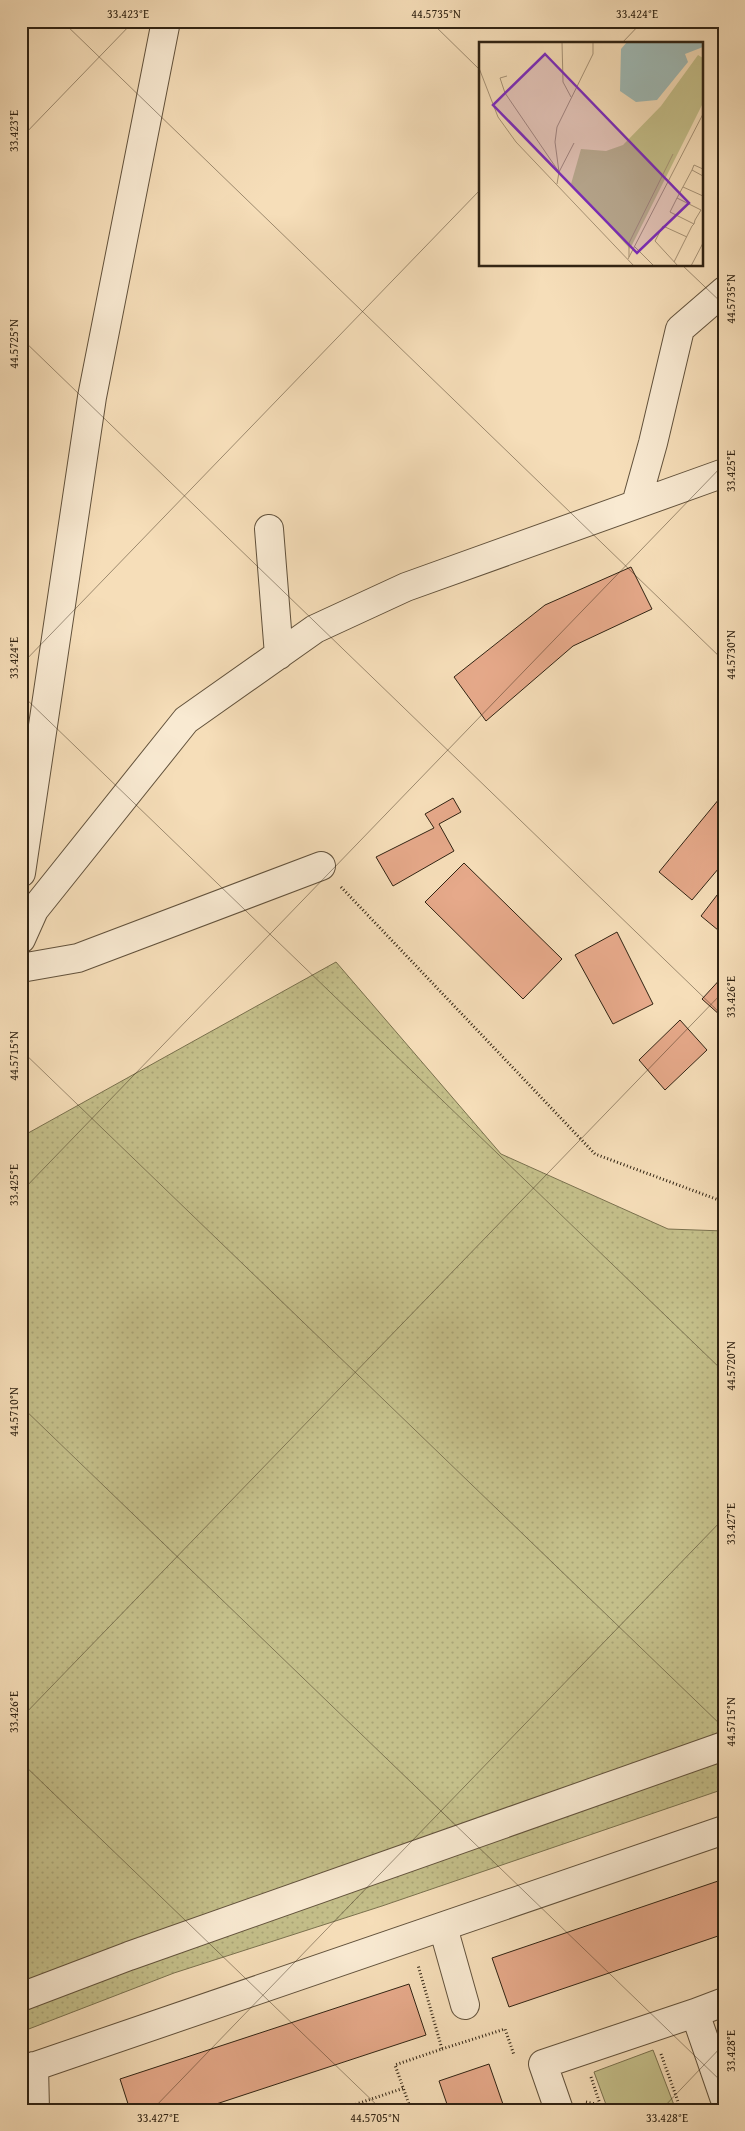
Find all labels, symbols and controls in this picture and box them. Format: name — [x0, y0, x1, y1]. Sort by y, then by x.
text: 33.423°E — [107, 5, 149, 22]
text: 44.5735°N — [411, 5, 461, 22]
text: 33.424°E — [616, 5, 658, 22]
inset map — [479, 42, 702, 266]
text: 33.423°E — [5, 110, 22, 152]
text: 44.5735°N — [722, 274, 739, 324]
text: 44.5725°N — [5, 319, 22, 369]
text: 33.425°E — [722, 450, 739, 492]
text: 44.5730°N — [722, 630, 739, 680]
text: 33.424°E — [5, 637, 22, 679]
text: 33.426°E — [722, 976, 739, 1018]
text: 44.5715°N — [5, 1031, 22, 1081]
text: 33.425°E — [5, 1164, 22, 1206]
text: 44.5720°N — [722, 1341, 739, 1391]
text: 44.5710°N — [5, 1387, 22, 1437]
text: 33.427°E — [722, 1503, 739, 1545]
text: 33.426°E — [5, 1691, 22, 1733]
text: 44.5715°N — [722, 1697, 739, 1747]
text: 33.428°E — [722, 2030, 739, 2072]
text: 33.427°E — [137, 2109, 179, 2126]
text: 44.5705°N — [350, 2109, 400, 2126]
text: 33.428°E — [646, 2109, 688, 2126]

